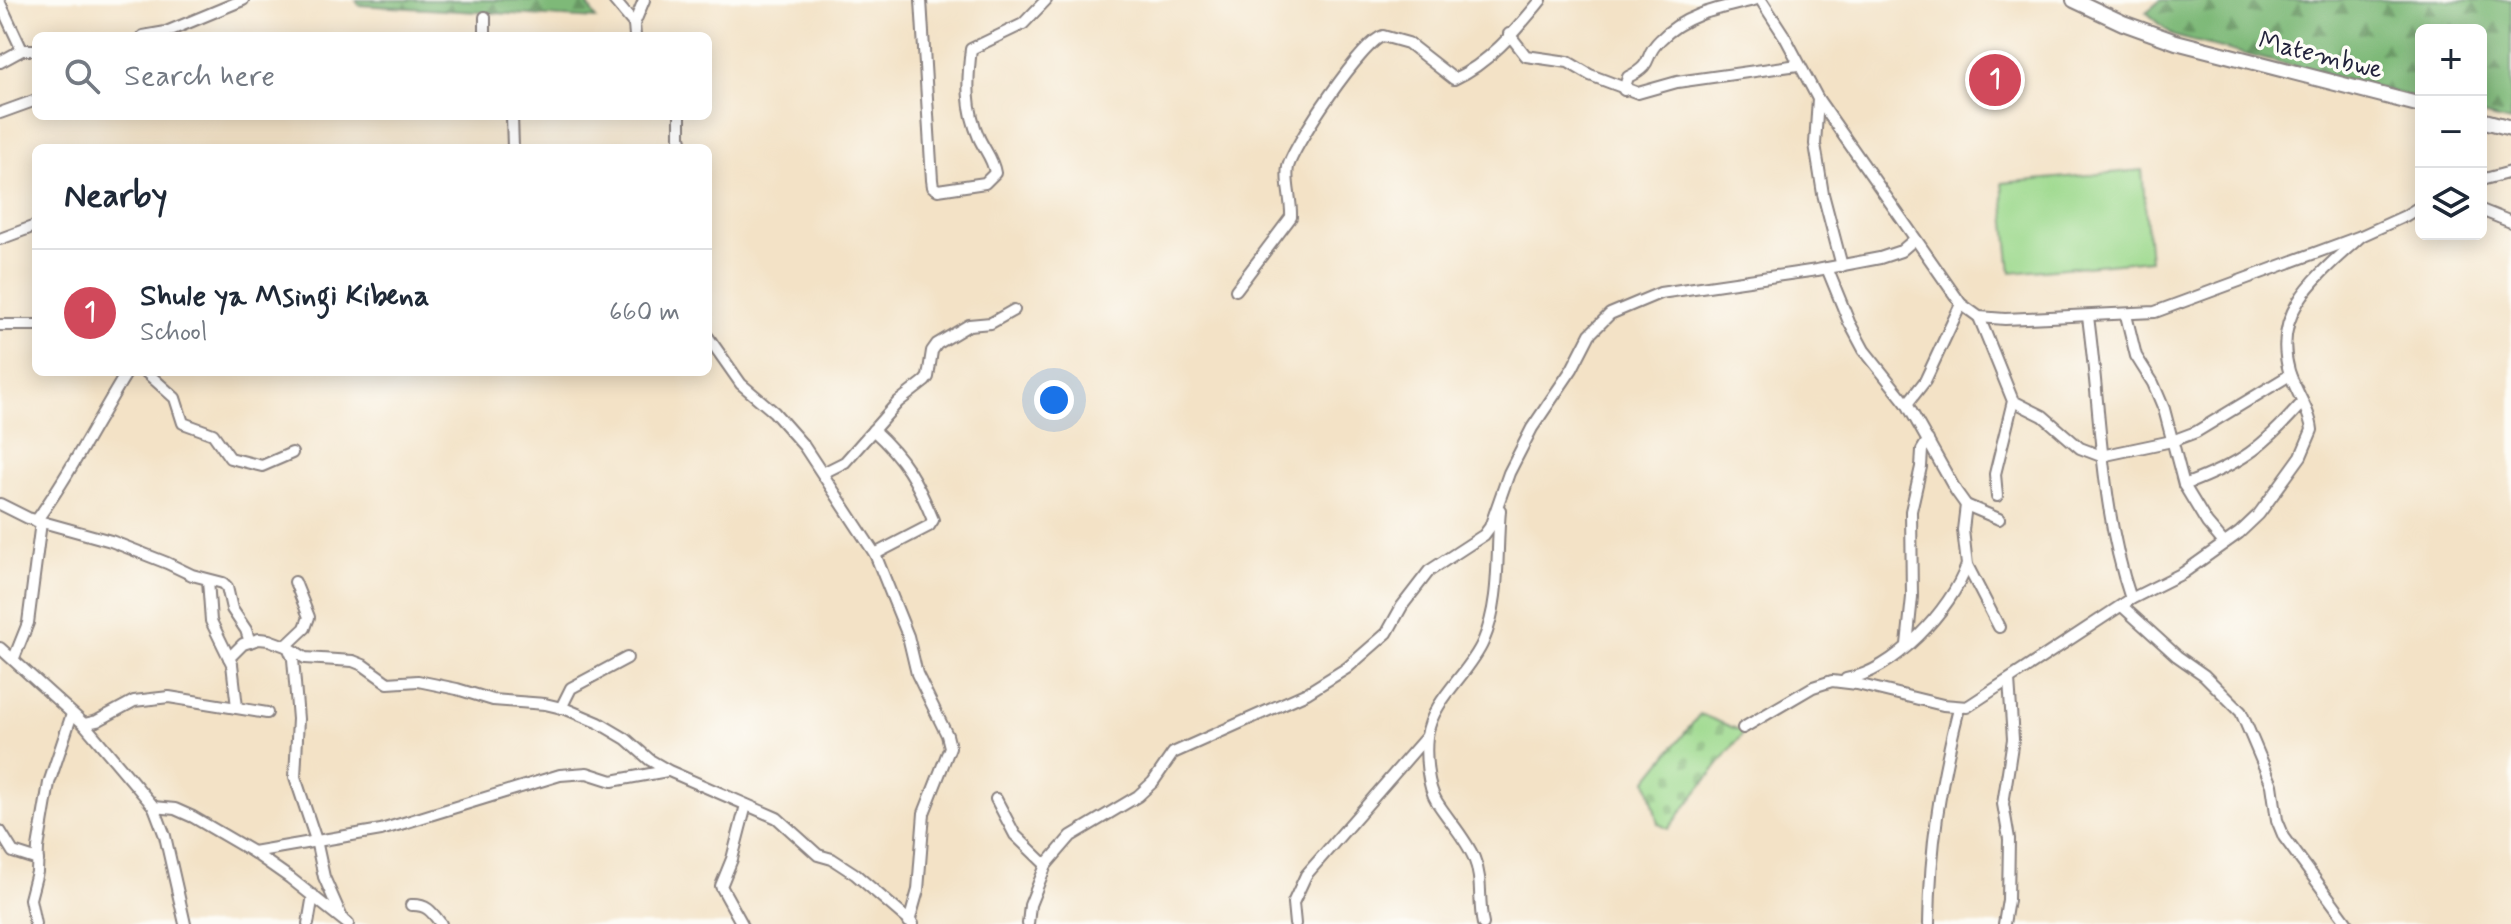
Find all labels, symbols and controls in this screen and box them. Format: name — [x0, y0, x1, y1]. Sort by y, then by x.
street label: Matembwe — [2255, 24, 2386, 88]
map controls — [2415, 24, 2487, 240]
button: + — [2415, 24, 2487, 96]
search box — [32, 32, 712, 120]
pin: 1 — [1969, 50, 2021, 110]
icon: search — [60, 54, 104, 98]
text: Search here — [124, 57, 275, 96]
button: − — [2415, 96, 2487, 168]
button: layers — [2415, 168, 2487, 240]
text: Nearby — [64, 174, 168, 219]
text: Shule ya Msingi Kibena — [140, 277, 429, 316]
text: 1 — [84, 296, 96, 330]
text: 660 m — [609, 296, 680, 330]
text: School — [140, 316, 207, 350]
your location — [1034, 380, 1074, 420]

